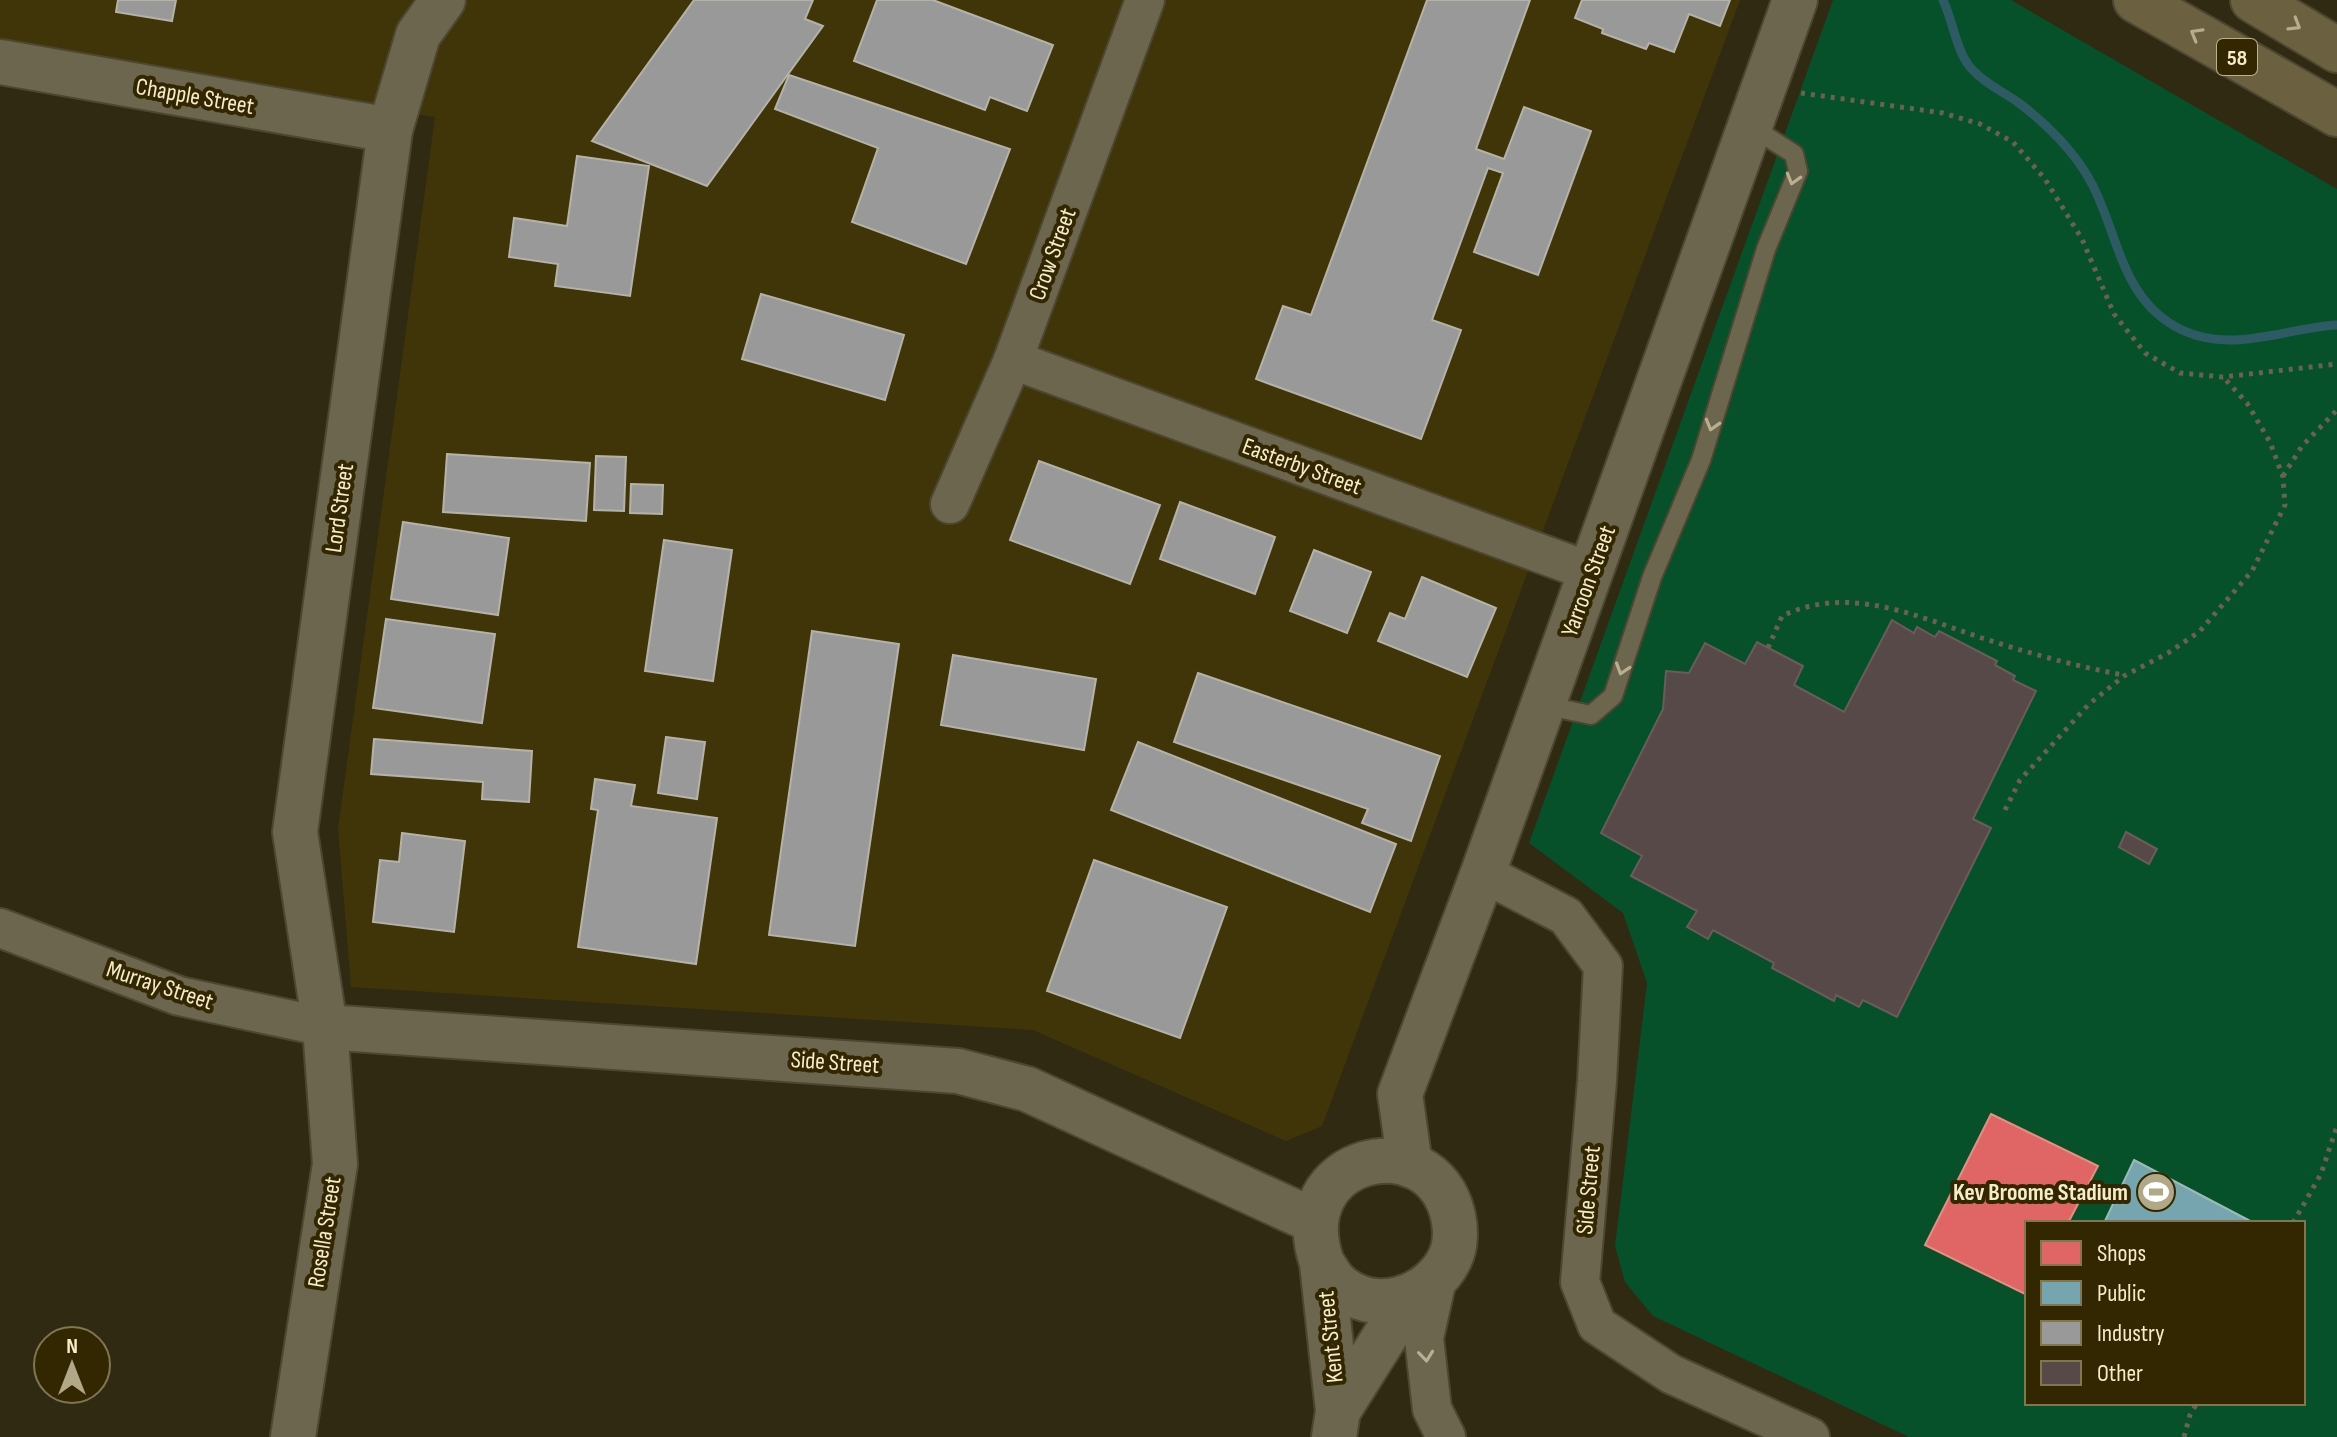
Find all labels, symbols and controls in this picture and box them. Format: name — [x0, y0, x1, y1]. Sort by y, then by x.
one-way arrow — [2286, 15, 2301, 31]
one-way arrow — [2190, 28, 2205, 44]
road number: 58 — [2217, 39, 2257, 75]
street label: Chapple Street — [134, 72, 256, 121]
one-way arrow — [1786, 172, 1802, 185]
street label: Crow Street — [1022, 204, 1082, 304]
one-way arrow — [1704, 418, 1721, 432]
street label: Easterby Street — [1238, 432, 1365, 501]
street label: Lord Street — [319, 462, 360, 554]
street label: Yarroon Street — [1555, 522, 1622, 641]
one-way arrow — [1615, 661, 1631, 675]
street label: Murray Street — [103, 955, 217, 1016]
street label: Side Street — [790, 1045, 880, 1080]
street label: Side Street — [1570, 1145, 1607, 1236]
sports icon: Kev Broome Stadium — [2135, 1171, 2177, 1213]
street label: Rosella Street — [301, 1175, 348, 1289]
place label: Kev Broome Stadium — [1953, 1178, 2128, 1207]
legend — [2025, 1221, 2305, 1405]
text: Shops — [2097, 1239, 2146, 1268]
text: Public — [2097, 1279, 2146, 1308]
street label: Kent Street — [1311, 1290, 1350, 1384]
text: Industry — [2097, 1319, 2164, 1348]
north arrow — [32, 1325, 112, 1405]
text: N — [66, 1333, 78, 1360]
one-way arrow — [1418, 1350, 1435, 1363]
text: Other — [2097, 1359, 2143, 1388]

